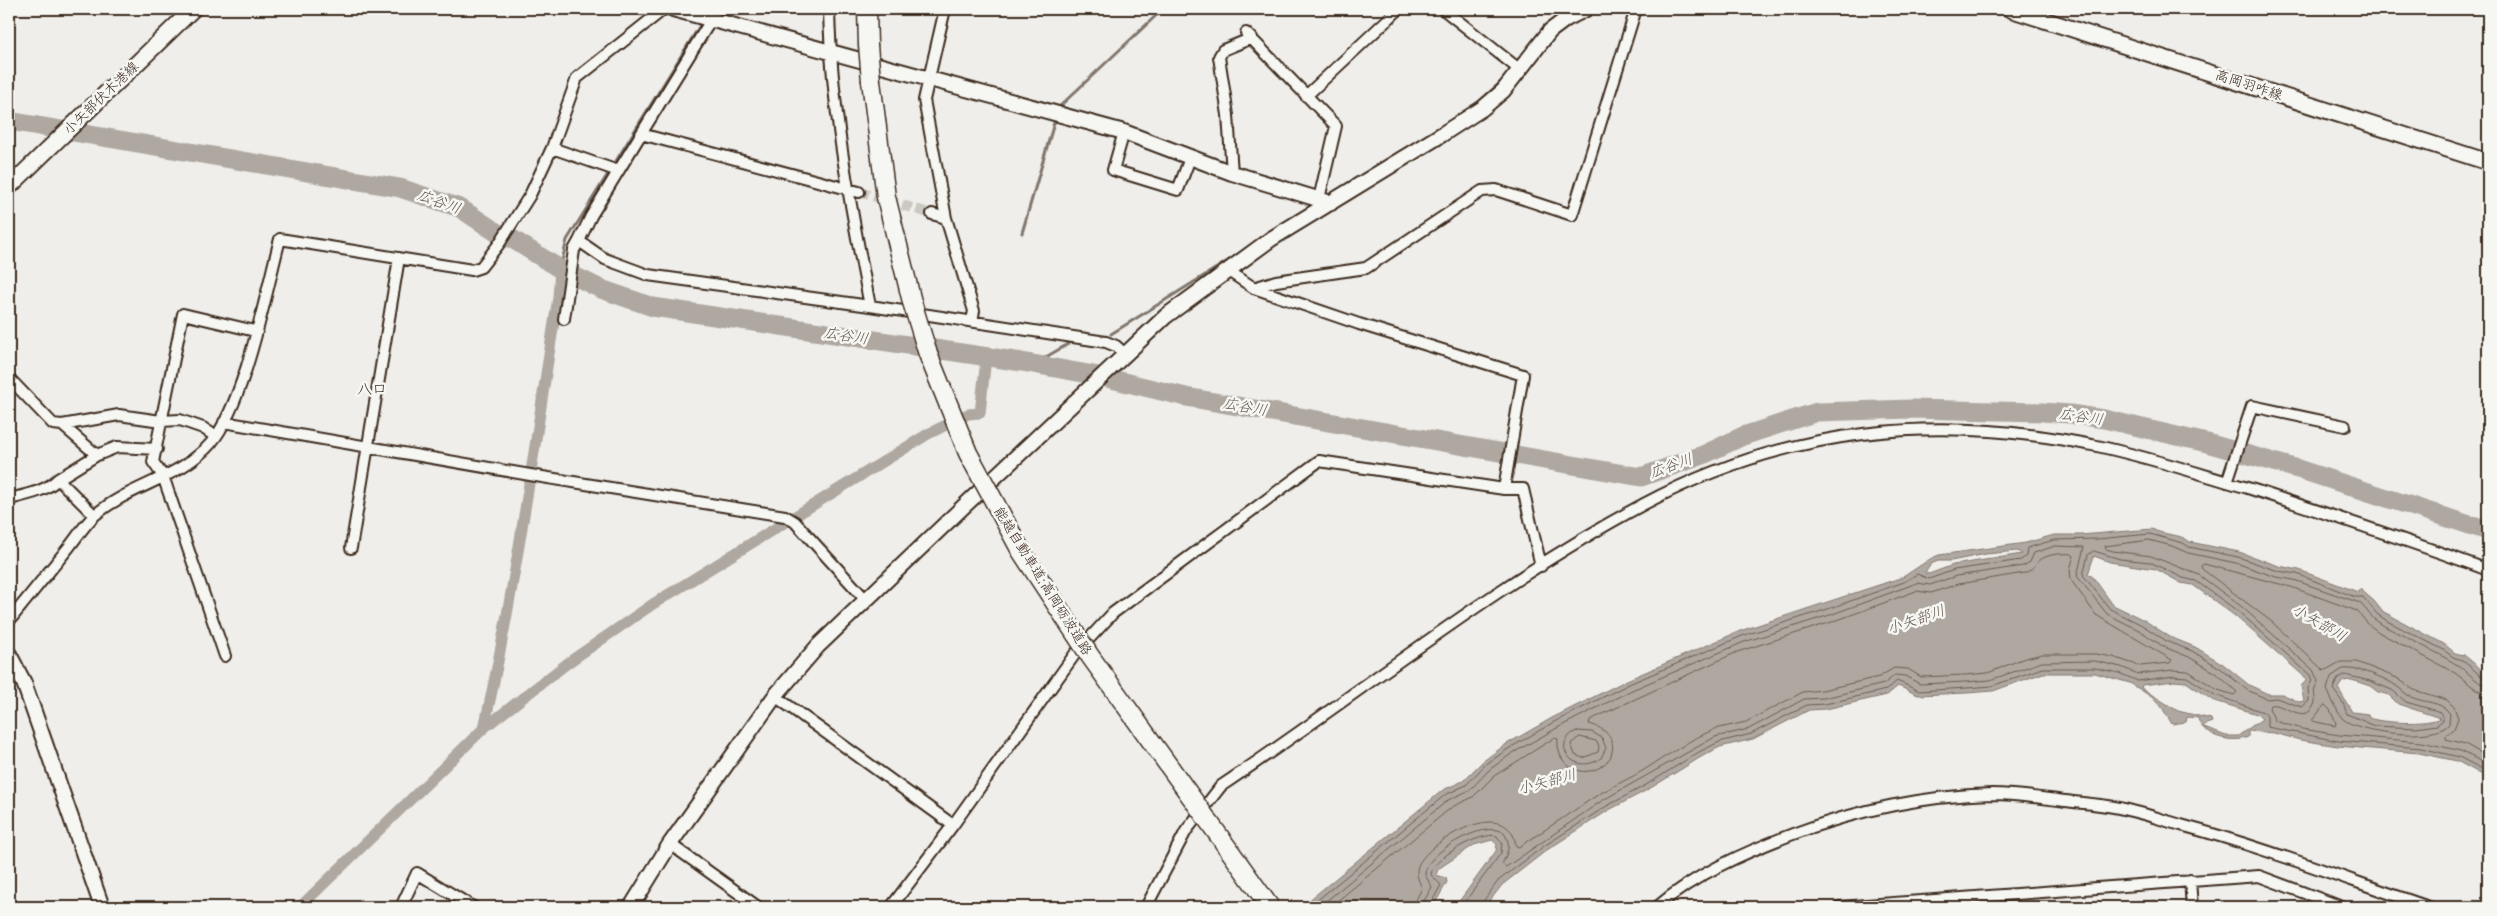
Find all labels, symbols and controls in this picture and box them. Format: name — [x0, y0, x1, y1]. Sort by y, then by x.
street label: 小矢部伏木港線 — [60, 58, 142, 138]
street label: 高岡羽咋線 — [2213, 66, 2285, 104]
water label: 広谷川 — [415, 185, 463, 219]
water label: 広谷川 — [822, 323, 870, 349]
district label: 八口 — [357, 380, 387, 399]
water label: 広谷川 — [1221, 394, 1269, 420]
water label: 広谷川 — [2057, 404, 2105, 430]
water label: 広谷川 — [1647, 449, 1695, 483]
street label: 能越自動車道;高岡砺波道路 — [990, 504, 1096, 658]
water label: 小矢部川 — [2288, 600, 2350, 646]
water label: 小矢部川 — [1885, 601, 1947, 639]
water label: 小矢部川 — [1516, 765, 1578, 799]

